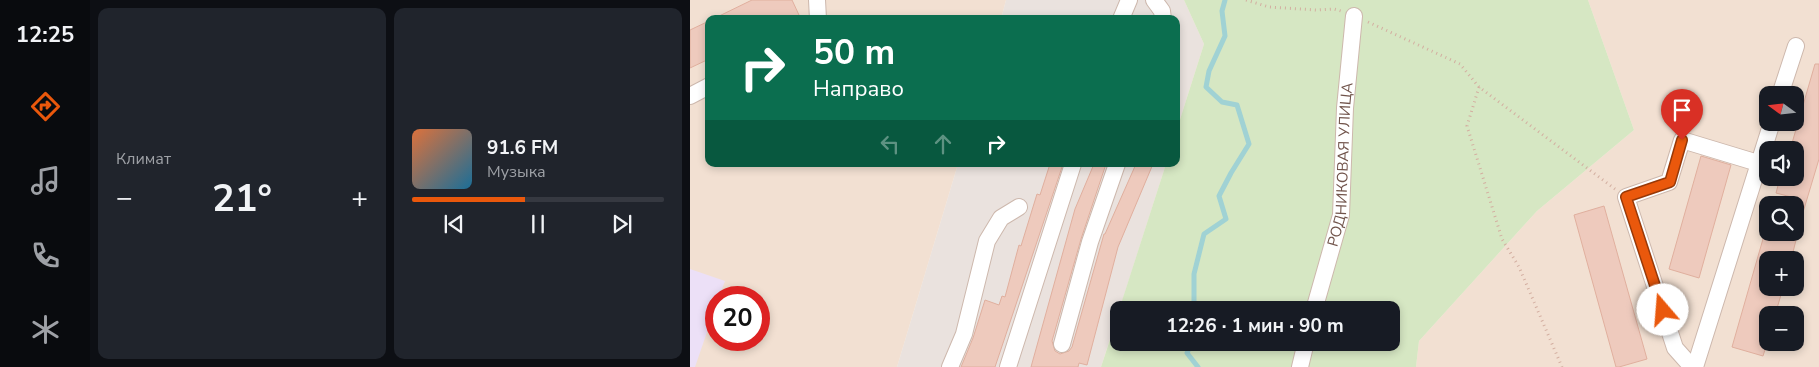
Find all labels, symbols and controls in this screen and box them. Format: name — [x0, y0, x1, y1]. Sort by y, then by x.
text: 12:25 — [16, 20, 74, 50]
text: 50 m — [813, 29, 895, 76]
icon: right — [730, 35, 795, 100]
text: Направо — [813, 74, 904, 104]
street label: РОДНИКОВАЯ УЛИЦА — [1323, 81, 1357, 249]
north arrow — [1759, 86, 1804, 131]
map controls — [1759, 86, 1804, 351]
icon: directions — [28, 89, 63, 124]
pin — [1661, 89, 1703, 140]
icon: arrive — [1668, 96, 1696, 124]
icon: left — [876, 130, 904, 158]
icon: ahead — [929, 130, 957, 158]
icon: right — [982, 130, 1010, 158]
text: 91.6 FM — [487, 135, 558, 161]
button: sound — [1759, 141, 1804, 186]
text: Климат — [116, 148, 171, 170]
text: Музыка — [487, 161, 546, 183]
icon: music — [28, 163, 63, 198]
text: 21° — [212, 173, 272, 224]
text: − — [116, 179, 133, 217]
text: + — [351, 179, 368, 217]
button: search — [1759, 196, 1804, 241]
icon: previous — [440, 210, 468, 238]
icon: pause — [524, 210, 552, 238]
icon: next — [608, 210, 636, 238]
icon: phone — [28, 238, 63, 273]
button: + — [1759, 251, 1804, 296]
position arrow — [1636, 283, 1688, 335]
speed limit sign: 20 — [705, 286, 770, 351]
button: − — [1759, 306, 1804, 351]
icon: climate — [28, 312, 63, 347]
text: 12:26 · 1 мин · 90 m — [1166, 313, 1344, 339]

